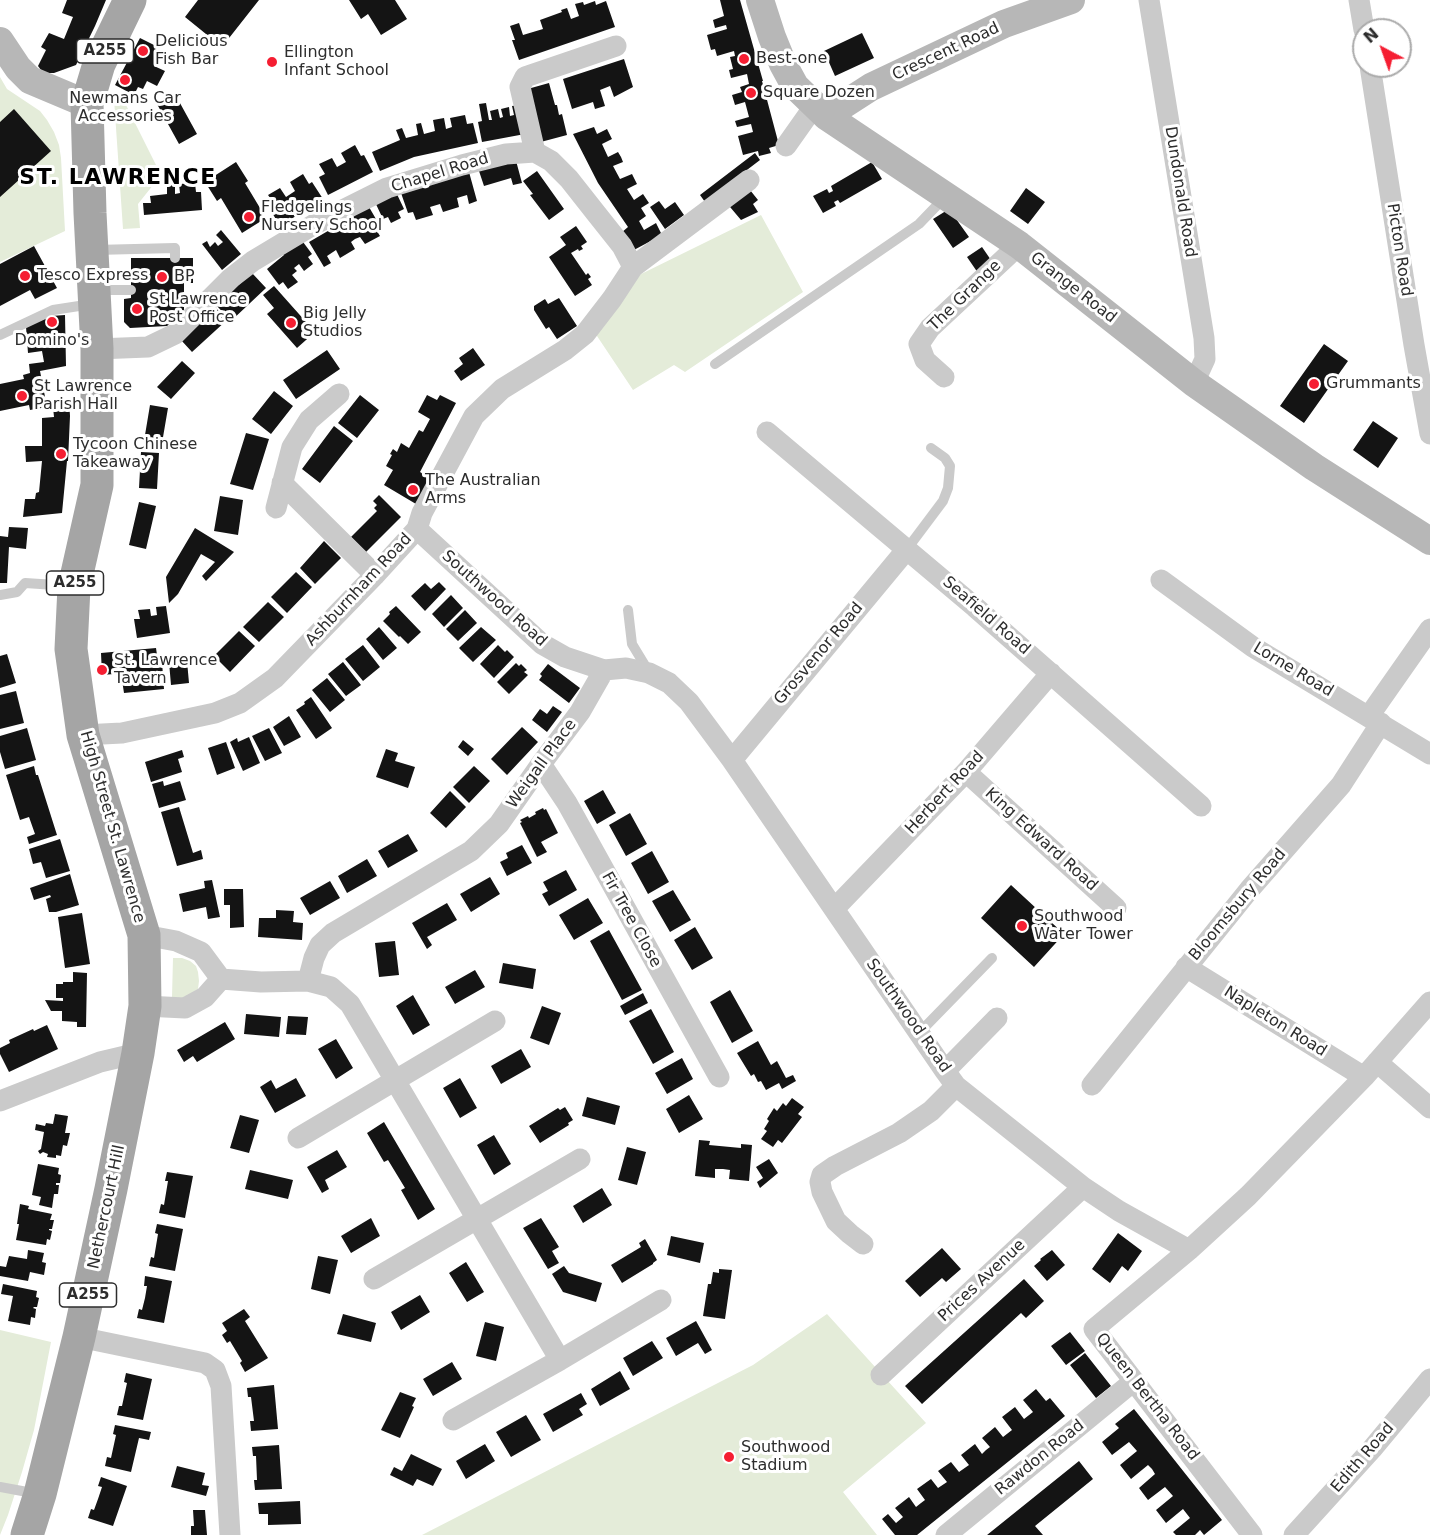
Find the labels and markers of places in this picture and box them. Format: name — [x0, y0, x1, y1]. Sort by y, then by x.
place label: Delicious Fish Bar — [155, 32, 228, 70]
place label: Ellington Infant School — [284, 43, 389, 81]
marker: Delicious Fish Bar — [136, 44, 150, 58]
place label: Best-one — [756, 49, 827, 69]
marker: Best-one — [737, 52, 751, 66]
marker: Ellington Infant School — [265, 55, 279, 69]
marker: Newmans Car Accessories — [118, 73, 132, 87]
place label: Square Dozen — [763, 83, 875, 103]
marker: Square Dozen — [744, 86, 758, 100]
place label: Newmans Car Accessories — [69, 89, 181, 127]
place label: Fledgelings Nursery School — [261, 198, 382, 236]
marker: Fledgelings Nursery School — [242, 210, 256, 224]
place label: Tesco Express — [37, 266, 148, 286]
place label: BP — [174, 267, 195, 287]
marker: Tesco Express — [18, 269, 32, 283]
marker: BP — [155, 270, 169, 284]
place label: St Lawrence Post Office — [149, 290, 247, 328]
marker: St Lawrence Post Office — [130, 302, 144, 316]
place label: Big Jelly Studios — [303, 304, 367, 342]
marker: Domino's — [45, 315, 59, 329]
marker: Big Jelly Studios — [284, 316, 298, 330]
place label: Domino's — [15, 331, 89, 351]
place label: Grummants — [1326, 374, 1421, 394]
place label: St Lawrence Parish Hall — [34, 377, 132, 415]
marker: Grummants — [1307, 377, 1321, 391]
marker: St Lawrence Parish Hall — [15, 389, 29, 403]
place label: Tycoon Chinese Takeaway — [73, 435, 197, 473]
marker: Tycoon Chinese Takeaway — [54, 447, 68, 461]
place label: The Australian Arms — [425, 471, 541, 509]
marker: The Australian Arms — [406, 483, 420, 497]
place label: St. Lawrence Tavern — [114, 651, 217, 689]
marker: St. Lawrence Tavern — [95, 663, 109, 677]
place label: Southwood Water Tower — [1034, 907, 1133, 945]
marker: Southwood Water Tower — [1015, 919, 1029, 933]
place label: Southwood Stadium — [741, 1438, 830, 1476]
marker: Southwood Stadium — [722, 1450, 736, 1464]

